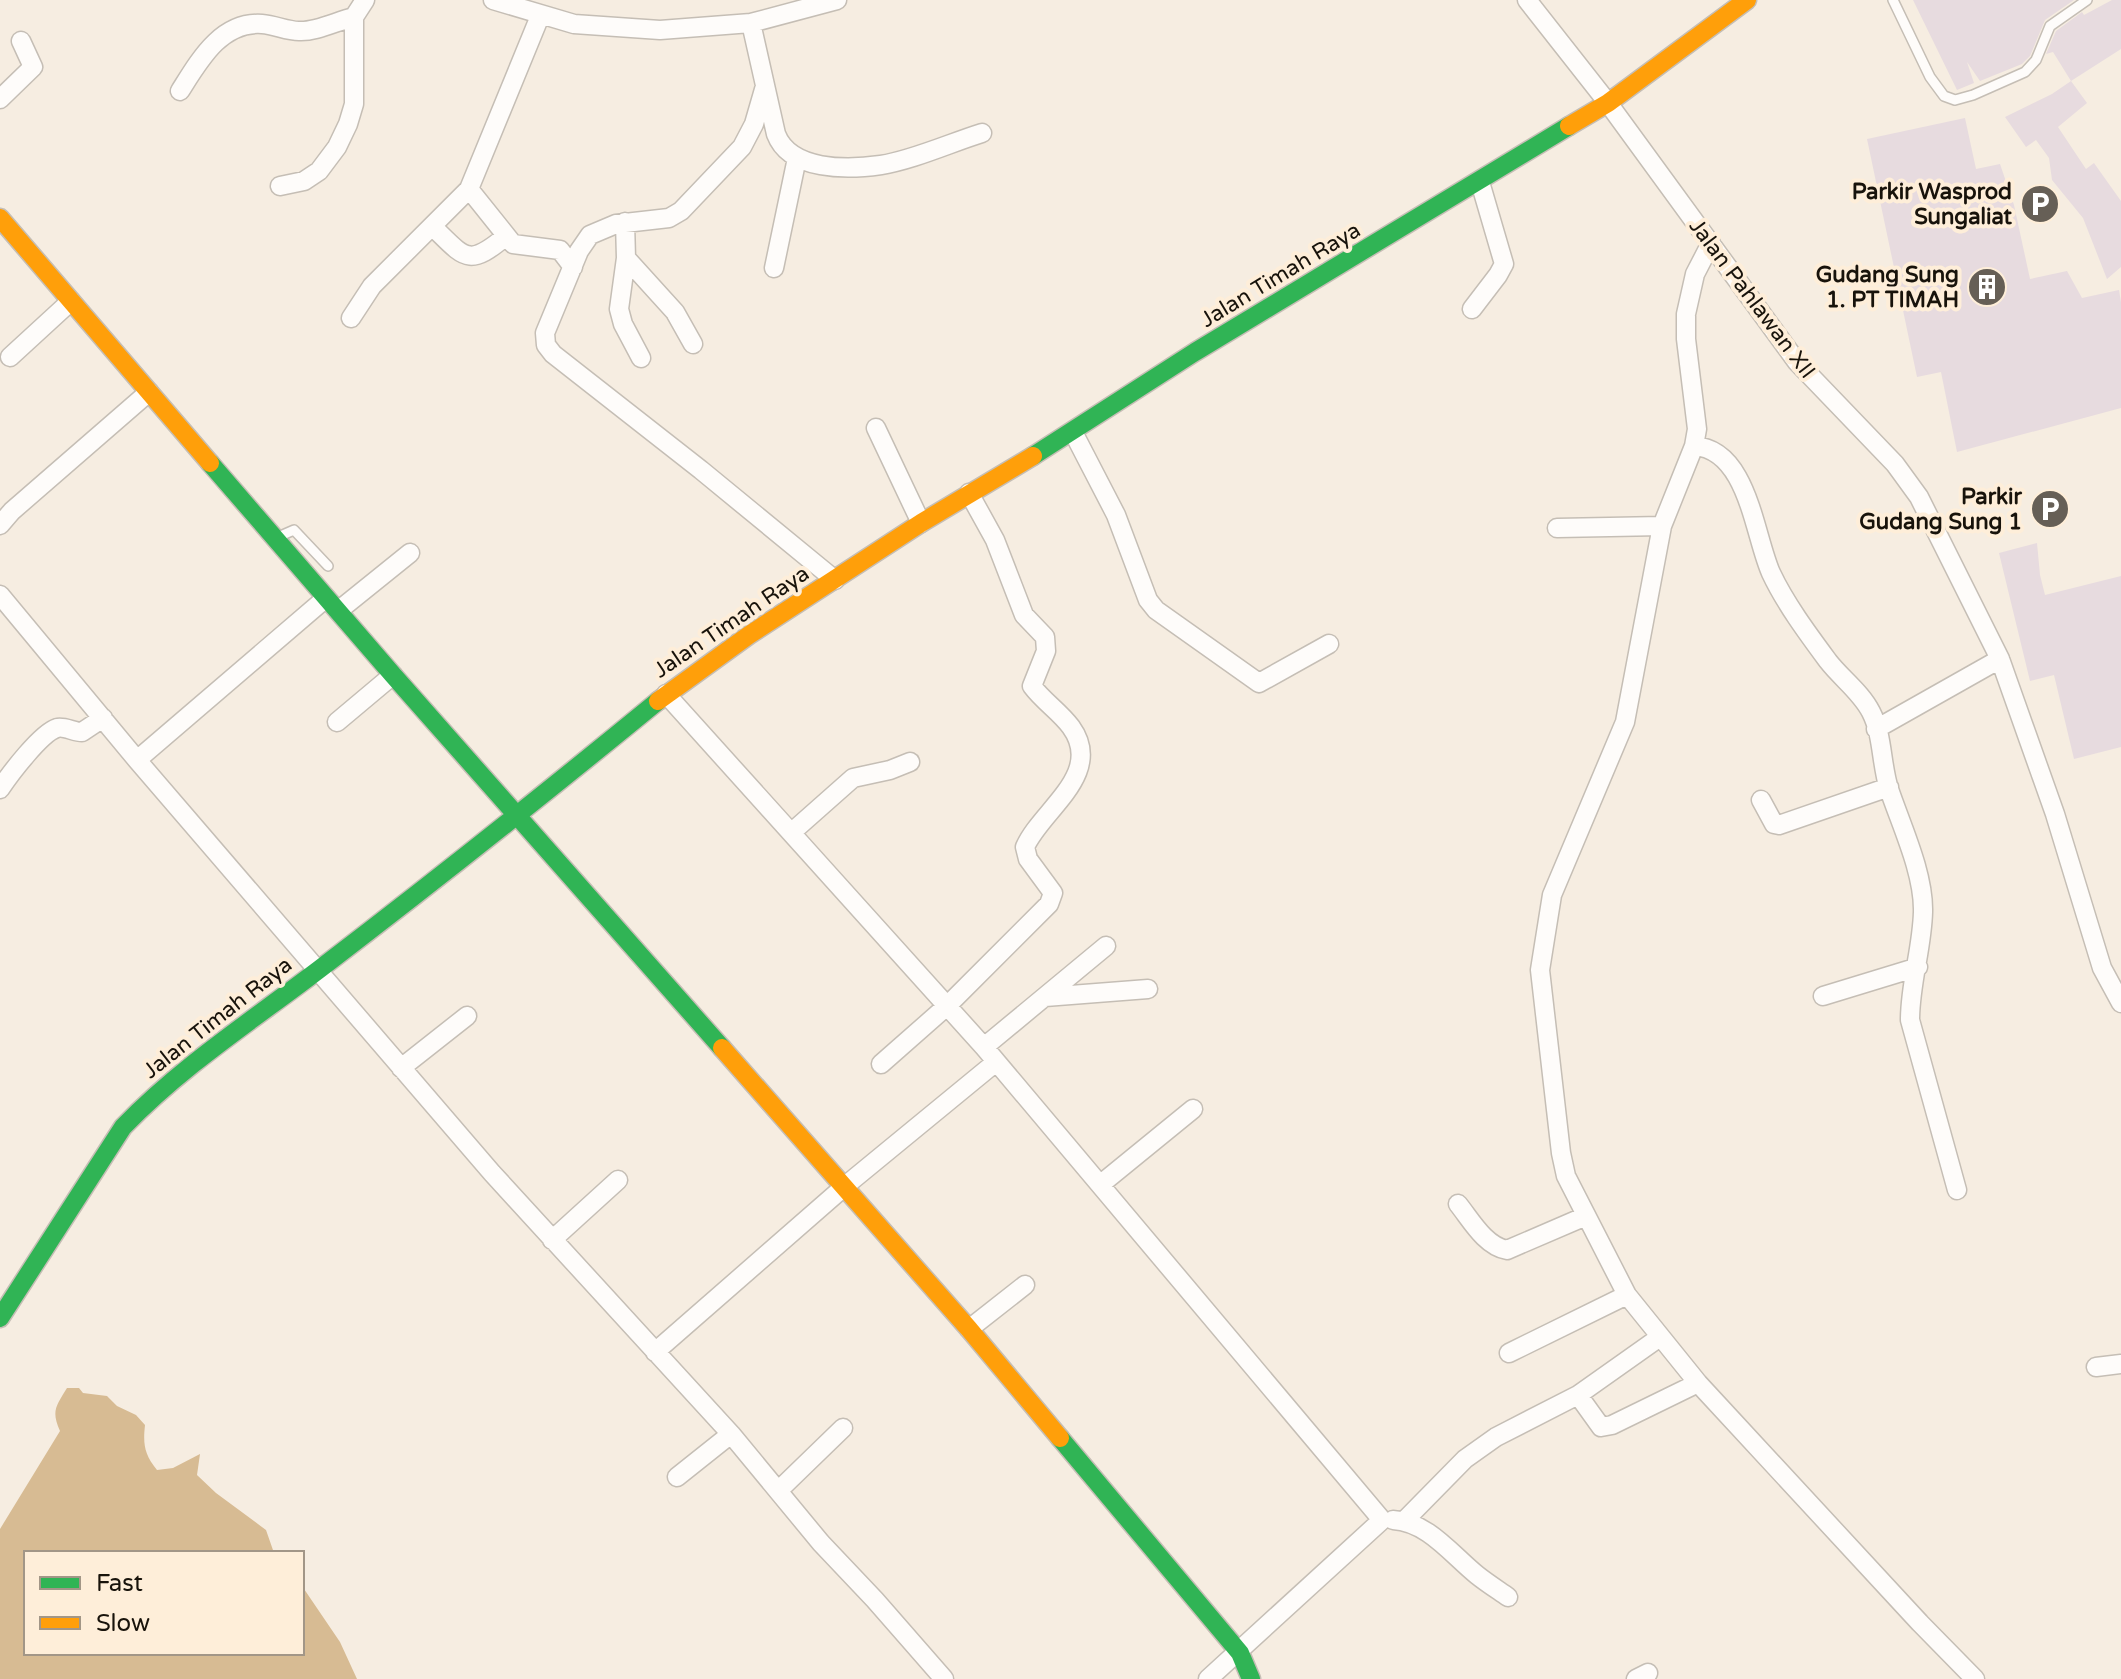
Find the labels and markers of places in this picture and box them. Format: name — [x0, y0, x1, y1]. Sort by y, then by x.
place label: Parkir Wasprod Sungaliat — [1852, 179, 2013, 230]
parking icon: Parkir Wasprod Sungaliat — [2019, 183, 2061, 225]
place label: Gudang Sung 1. PT TIMAH — [1816, 262, 1959, 313]
building icon: Gudang Sung 1. PT TIMAH — [1966, 266, 2008, 308]
place label: Parkir Gudang Sung 1 — [1859, 484, 2023, 535]
parking icon: Parkir Gudang Sung 1 — [2029, 488, 2071, 530]

